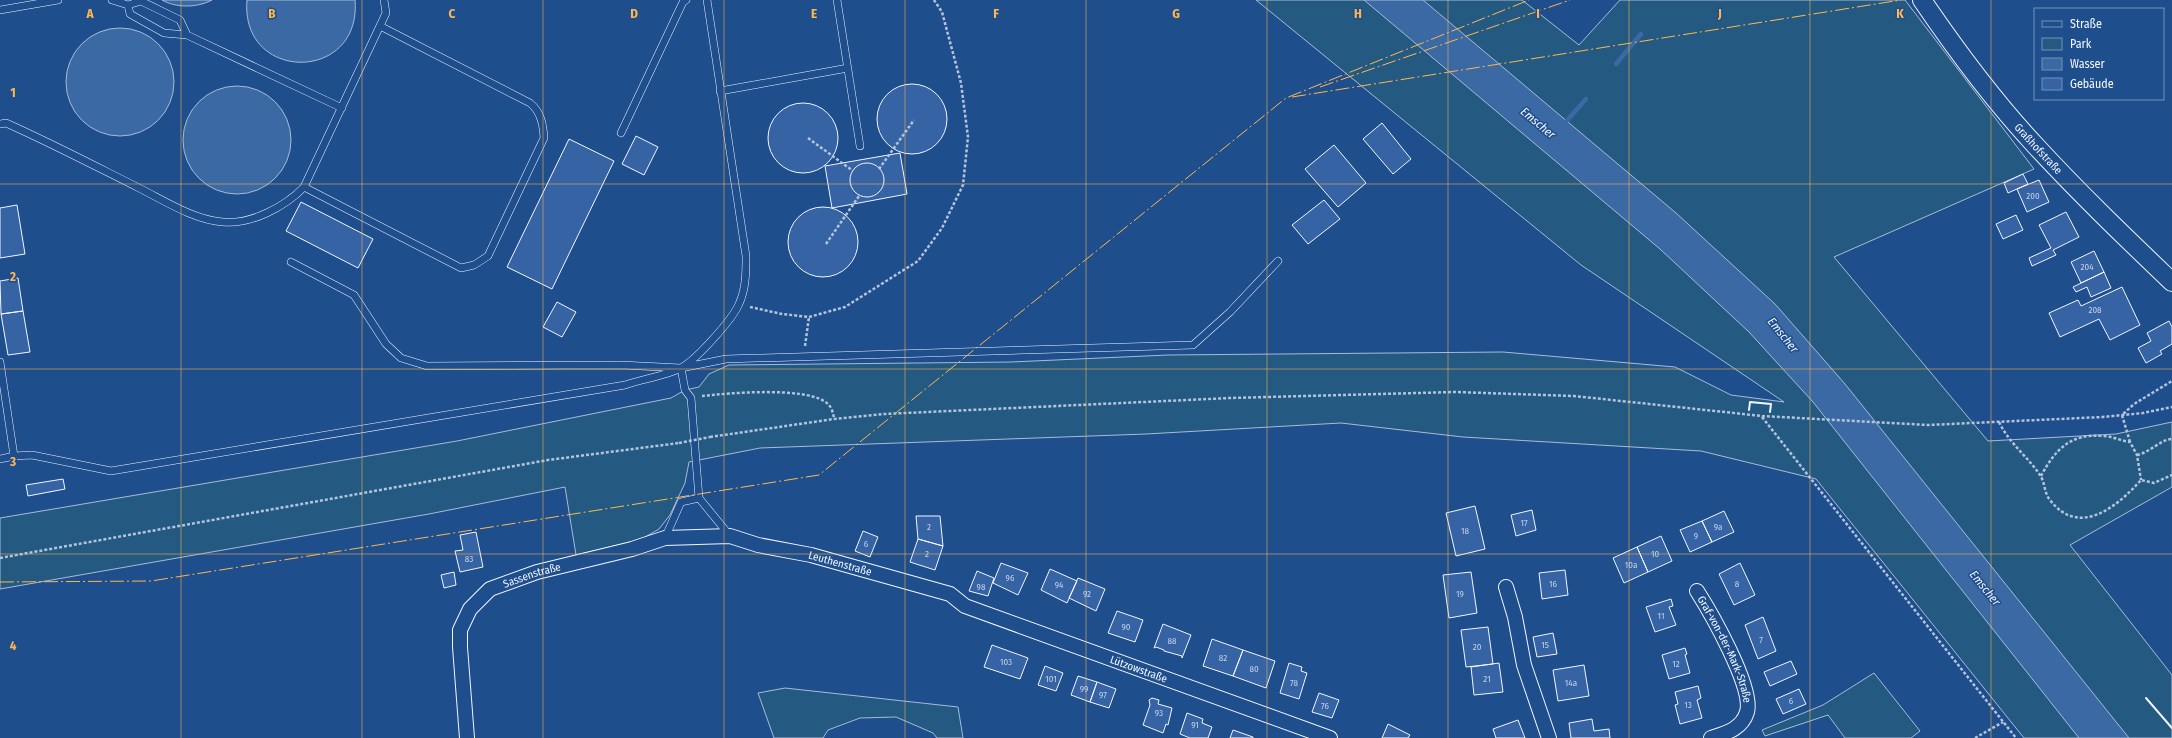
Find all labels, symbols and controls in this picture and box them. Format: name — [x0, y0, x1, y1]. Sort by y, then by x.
text: A — [85, 6, 94, 21]
text: B — [268, 6, 276, 21]
text: C — [449, 6, 456, 21]
text: D — [630, 6, 638, 21]
text: E — [811, 6, 817, 21]
text: F — [993, 6, 999, 21]
text: G — [1172, 6, 1180, 21]
text: H — [1354, 6, 1362, 21]
text: I — [1536, 6, 1540, 21]
text: J — [1717, 6, 1722, 21]
text: K — [1896, 6, 1904, 21]
legend — [2034, 8, 2164, 100]
text: Straße — [2070, 17, 2102, 31]
text: Park — [2070, 37, 2092, 51]
text: Wasser — [2070, 57, 2105, 71]
text: Gebäude — [2070, 77, 2114, 91]
text: 1 — [10, 85, 16, 100]
water label: Emscher — [1518, 104, 1559, 142]
street label: Graßhofstraße — [2011, 121, 2065, 177]
house number: 200 — [2026, 191, 2040, 201]
house number: 204 — [2080, 262, 2094, 272]
text: 2 — [9, 269, 16, 284]
house number: 208 — [2088, 305, 2102, 315]
water label: Emscher — [1765, 315, 1802, 356]
text: 3 — [9, 454, 16, 469]
house number: 17 — [1520, 518, 1528, 528]
house number: 2 — [927, 522, 931, 532]
house number: 9a — [1714, 522, 1723, 532]
house number: 18 — [1461, 526, 1470, 536]
house number: 9 — [1694, 531, 1698, 541]
house number: 6 — [864, 539, 869, 549]
street label: Leuthenstraße — [807, 549, 873, 579]
house number: 2 — [925, 549, 929, 559]
house number: 10 — [1651, 549, 1659, 559]
house number: 83 — [465, 554, 473, 564]
street label: Sassenstraße — [501, 560, 562, 591]
house number: 10a — [1625, 560, 1638, 570]
water label: Emscher — [1967, 568, 2004, 609]
house number: 96 — [1006, 573, 1015, 583]
house number: 16 — [1549, 579, 1558, 589]
house number: 8 — [1735, 579, 1740, 589]
house number: 94 — [1055, 580, 1064, 590]
house number: 98 — [977, 582, 986, 592]
house number: 92 — [1083, 589, 1091, 599]
house number: 19 — [1456, 589, 1464, 599]
street label: Graf-von-der-Mark-Straße — [1695, 594, 1754, 704]
house number: 11 — [1658, 611, 1664, 621]
house number: 90 — [1121, 622, 1131, 632]
house number: 7 — [1759, 635, 1763, 645]
house number: 88 — [1167, 636, 1177, 646]
text: 4 — [10, 638, 17, 653]
house number: 15 — [1541, 640, 1549, 650]
house number: 20 — [1473, 642, 1482, 652]
street label: Lützowstraße — [1108, 653, 1169, 686]
house number: 82 — [1219, 653, 1227, 663]
house number: 103 — [1000, 657, 1012, 667]
house number: 12 — [1672, 659, 1680, 669]
house number: 80 — [1249, 664, 1259, 674]
house number: 101 — [1045, 674, 1057, 684]
house number: 21 — [1483, 674, 1491, 684]
house number: 78 — [1290, 678, 1298, 688]
house number: 14a — [1565, 678, 1578, 688]
house number: 99 — [1080, 684, 1088, 694]
house number: 97 — [1099, 690, 1107, 700]
house number: 6 — [1789, 696, 1794, 706]
house number: 13 — [1684, 700, 1692, 710]
house number: 76 — [1321, 701, 1329, 711]
house number: 93 — [1155, 708, 1163, 718]
house number: 91 — [1191, 720, 1199, 730]

